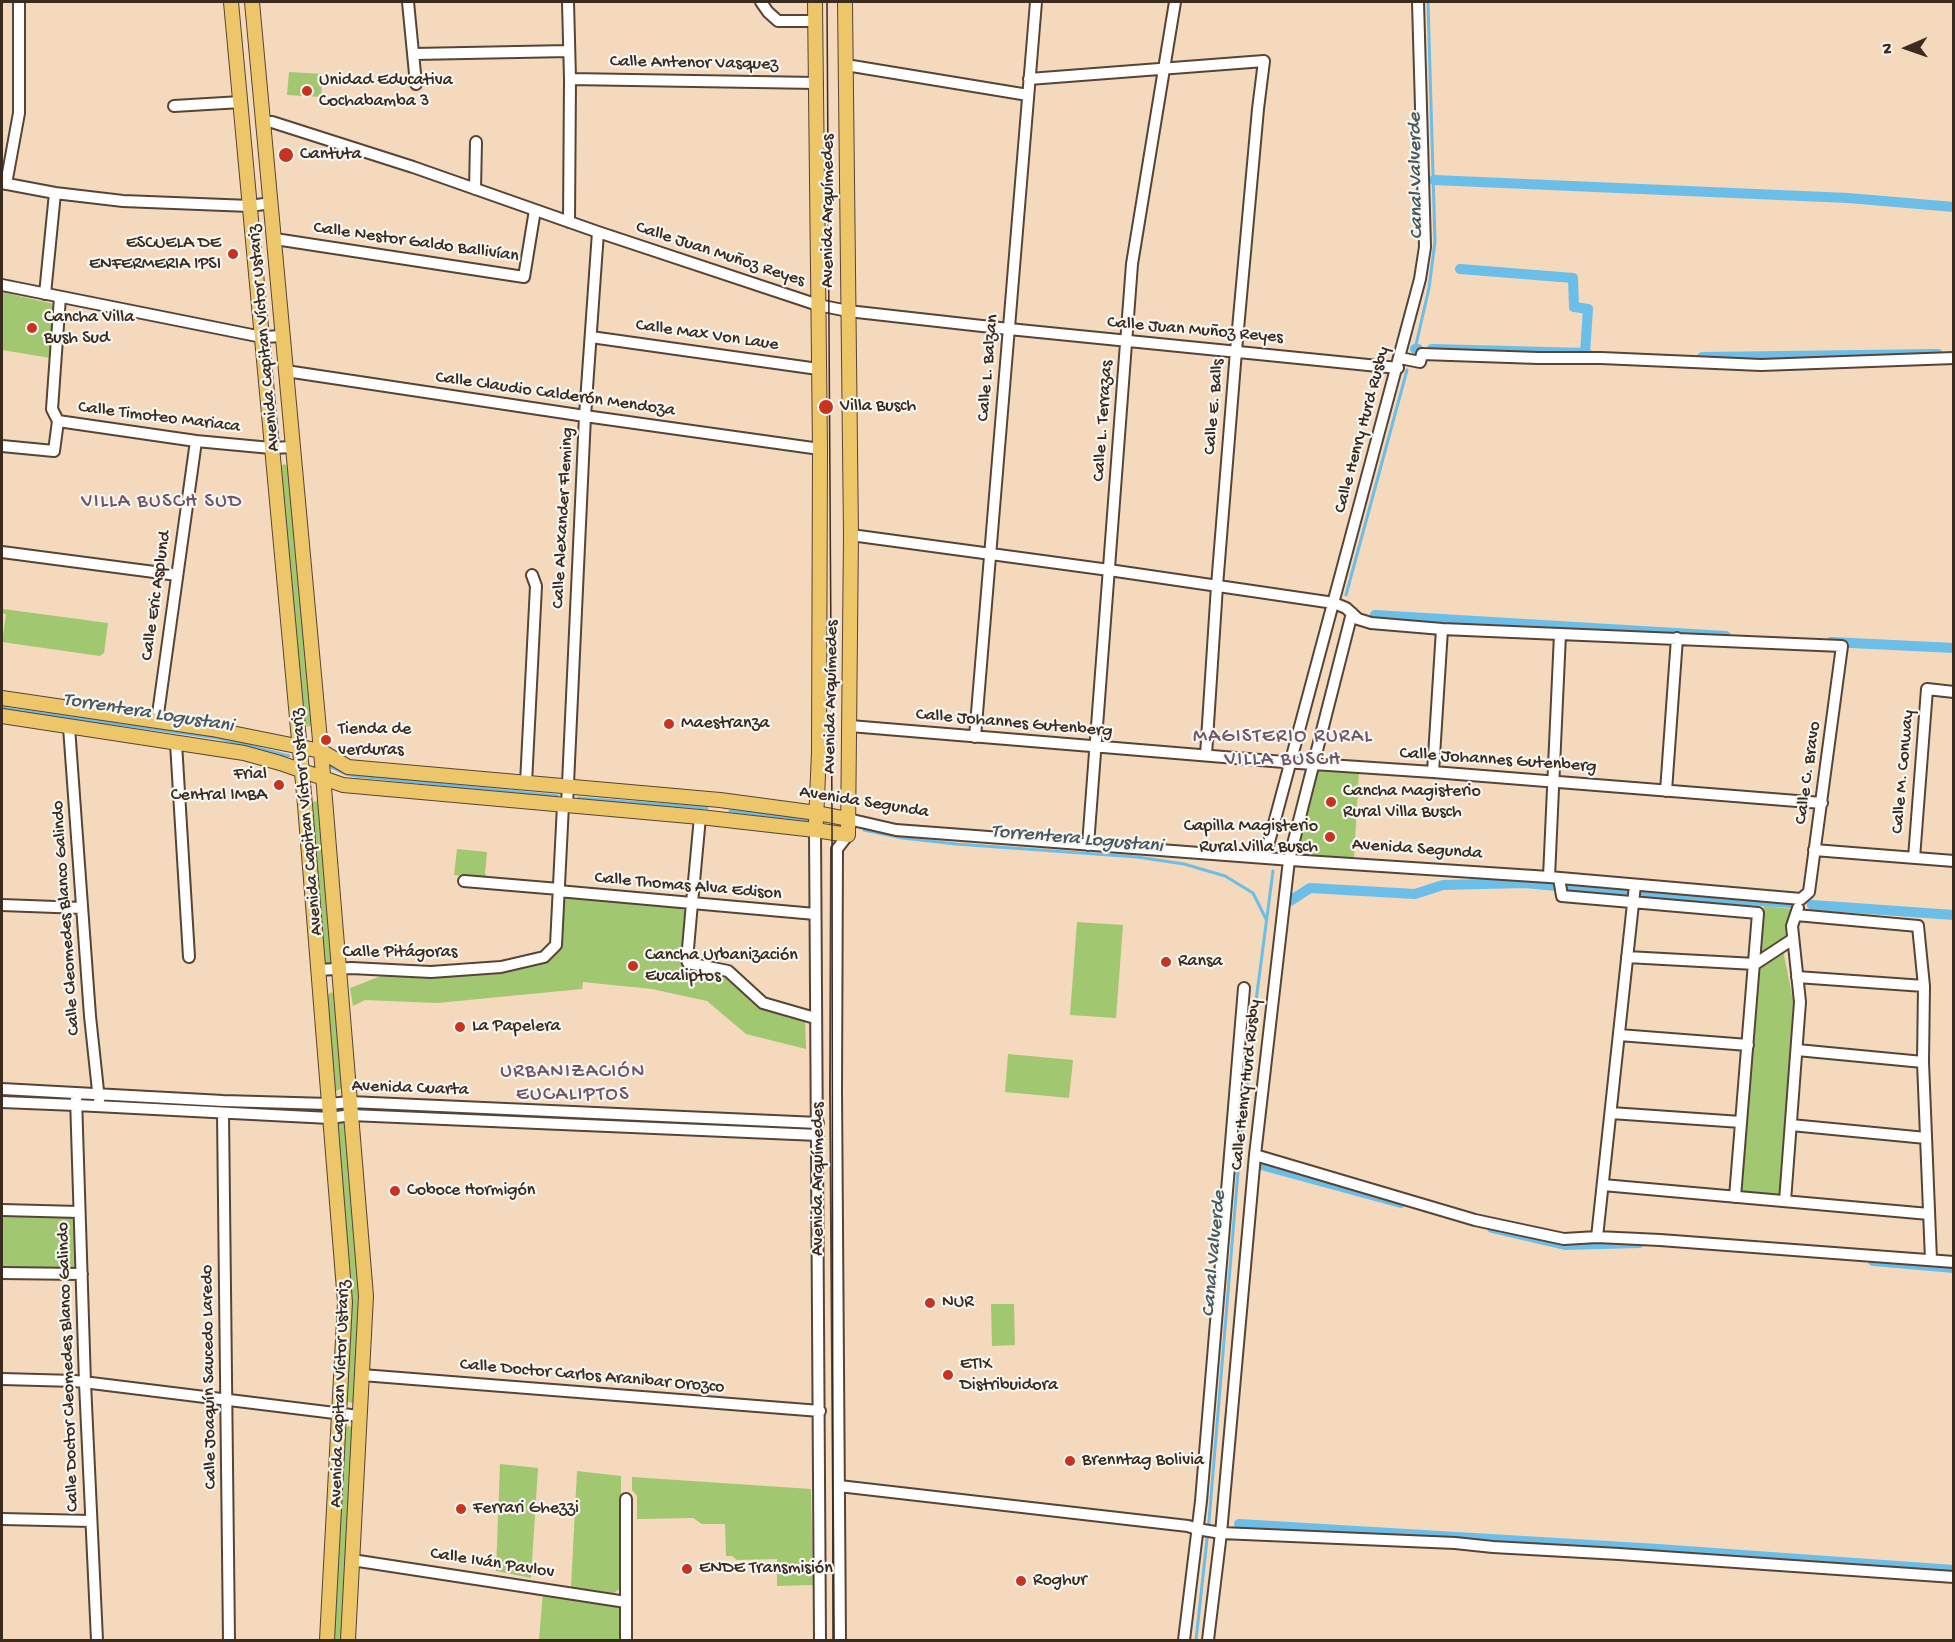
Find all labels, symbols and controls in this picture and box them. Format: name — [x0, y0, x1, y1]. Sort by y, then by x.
north arrow — [1877, 18, 1937, 78]
text: N — [1879, 43, 1898, 54]
street label: Calle Antenor Vasquez — [610, 52, 778, 76]
place label: Unidad Educativa Cochabamba 3 — [319, 70, 453, 112]
marker: Unidad Educativa Cochabamba 3 — [300, 84, 314, 98]
water label: Canal Valverde — [1404, 113, 1430, 239]
street label: Avenida Arquímedes — [818, 134, 840, 288]
place label: Cantuta — [300, 144, 361, 166]
marker: Cantuta — [277, 146, 295, 164]
street label: Calle Juan Muñoz Reyes — [633, 217, 807, 293]
street label: Calle Nestor Galdo Ballivían — [312, 218, 520, 268]
street label: Avenida Capitan Víctor Ustariz — [244, 224, 286, 452]
place label: ESCUELA DE ENFERMERIA IPSI — [89, 233, 221, 276]
marker: ESCUELA DE ENFERMERIA IPSI — [226, 247, 240, 261]
place label: Cancha Villa Bush Sud — [44, 307, 134, 350]
street label: Calle Juan Muñoz Reyes — [1106, 313, 1284, 349]
street label: Calle L. Balzan — [974, 314, 1004, 422]
street label: Calle Max Von Laue — [634, 315, 780, 357]
marker: Cancha Villa Bush Sud — [25, 321, 39, 335]
street label: Calle Henry Hurd Rusby — [1330, 344, 1396, 516]
street label: Calle E. Balls — [1200, 358, 1230, 456]
street label: Calle L. Terrazas — [1089, 360, 1119, 482]
street label: Calle Claudio Calderón Mendoza — [434, 367, 676, 423]
place label: Villa Busch — [840, 396, 916, 418]
street label: Calle Timoteo Mariaca — [77, 397, 241, 439]
marker: Villa Busch — [817, 398, 835, 416]
street label: Calle Alexander Fleming — [548, 427, 580, 609]
district label: VILLA BUSCH SUD — [81, 491, 243, 515]
street label: Calle Eric Asplund — [137, 530, 177, 662]
street label: Avenida Arquímedes — [820, 620, 844, 774]
water label: Torrentera Logustani — [61, 689, 235, 739]
street label: Calle Johannes Gutenberg — [915, 705, 1113, 743]
street label: Avenida Capitan Víctor Ustariz — [287, 708, 329, 936]
street label: Calle M. Conway — [1888, 709, 1920, 835]
place label: Maestranza — [681, 713, 770, 735]
marker: Maestranza — [662, 717, 676, 731]
place label: Tienda de verduras — [338, 719, 411, 762]
street label: Calle C. Bravo — [1791, 720, 1827, 826]
district label: MAGISTERIO RURAL VILLA BUSCH — [1193, 726, 1373, 773]
marker: Tienda de verduras — [319, 733, 333, 747]
street label: Calle Johannes Gutenberg — [1399, 743, 1597, 779]
place label: Frial Central IMBA — [171, 764, 267, 806]
marker: Frial Central IMBA — [272, 778, 286, 792]
place label: Cancha Magisterio Rural Villa Busch — [1343, 781, 1481, 824]
street label: Avenida Segunda — [798, 782, 930, 824]
marker: Cancha Magisterio Rural Villa Busch — [1324, 795, 1338, 809]
street label: Calle Cleomedes Blanco Galindo — [48, 800, 86, 1036]
place label: Capilla Magisterio Rural Villa Busch — [1184, 816, 1318, 858]
water label: Torrentera Logustani — [990, 821, 1164, 859]
marker: Capilla Magisterio Rural Villa Busch — [1323, 830, 1337, 844]
street label: Avenida Segunda — [1351, 835, 1483, 865]
street label: Calle Thomas Alva Edison — [594, 868, 782, 906]
street label: Calle Pitágoras — [343, 942, 457, 964]
place label: Cancha Urbanización Eucaliptos — [645, 945, 798, 988]
place label: Ransa — [1178, 951, 1223, 973]
marker: Ransa — [1159, 955, 1173, 969]
marker: Cancha Urbanización Eucaliptos — [626, 959, 640, 973]
street label: Calle Henry Hurd Rusby — [1227, 999, 1267, 1171]
place label: La Papelera — [472, 1016, 561, 1038]
marker: La Papelera — [453, 1020, 467, 1034]
district label: URBANIZACIÓN EUCALIPTOS — [500, 1061, 646, 1108]
street label: Avenida Cuarta — [351, 1076, 469, 1102]
street label: Avenida Arquímedes — [808, 1102, 830, 1256]
place label: Coboce Hormigón — [407, 1180, 535, 1202]
marker: Coboce Hormigón — [388, 1184, 402, 1198]
water label: Canal Valverde — [1198, 1190, 1232, 1318]
street label: Calle Doctor Cleomedes Blanco Galindo — [53, 1222, 85, 1512]
street label: Calle Joaquín Saucedo Laredo — [197, 1265, 223, 1489]
street label: Avenida Capitan Víctor Ustariz — [326, 1280, 356, 1508]
place label: NUR — [942, 1292, 974, 1314]
marker: NUR — [923, 1296, 937, 1310]
place label: ETIX Distribuidora — [960, 1354, 1058, 1396]
street label: Calle Doctor Carlos Aranibar Orozco — [459, 1355, 725, 1399]
marker: ETIX Distribuidora — [941, 1368, 955, 1382]
place label: Brenntag Bolivia — [1082, 1450, 1204, 1472]
marker: Brenntag Bolivia — [1063, 1454, 1077, 1468]
place label: Ferrari Ghezzi — [473, 1498, 579, 1520]
marker: Ferrari Ghezzi — [454, 1502, 468, 1516]
street label: Calle Iván Pavlov — [428, 1544, 556, 1584]
place label: ENDE Transmisión — [699, 1558, 833, 1580]
marker: ENDE Transmisión — [680, 1562, 694, 1576]
place label: Roghur — [1033, 1570, 1086, 1592]
marker: Roghur — [1014, 1574, 1028, 1588]

